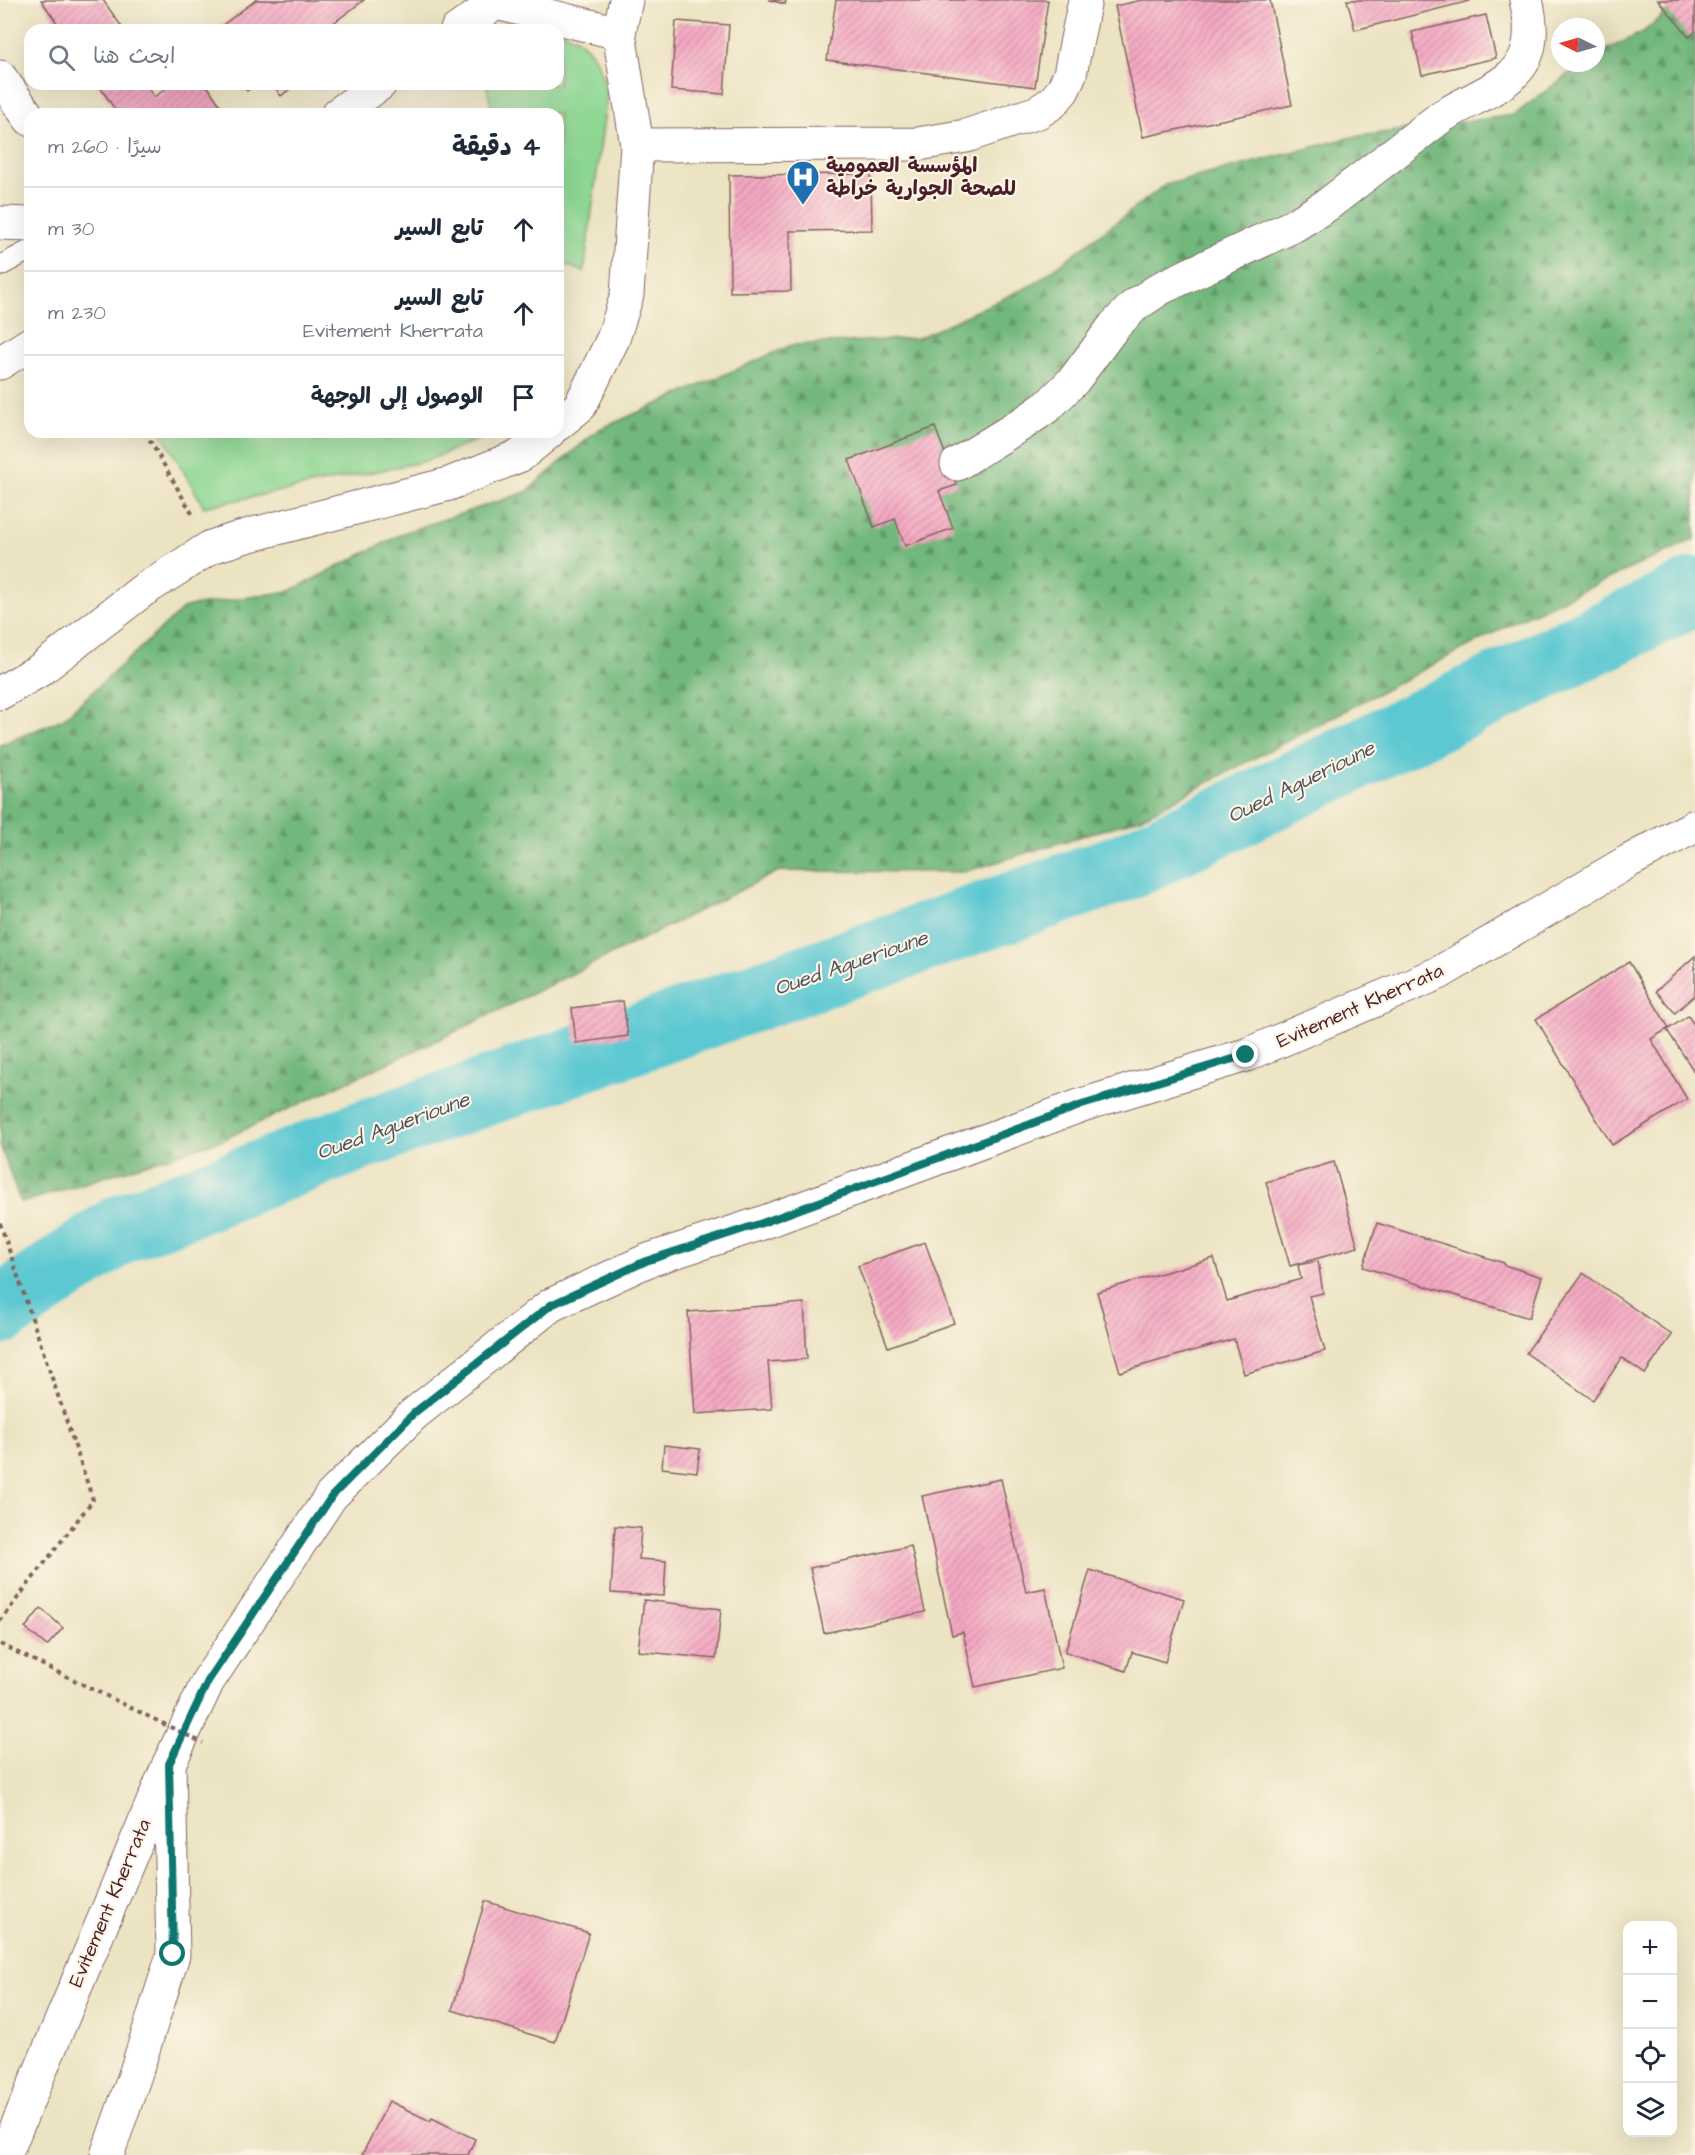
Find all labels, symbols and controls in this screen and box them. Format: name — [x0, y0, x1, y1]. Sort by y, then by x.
north arrow — [1551, 18, 1605, 72]
search box — [24, 24, 564, 90]
icon: search — [45, 41, 78, 74]
text: ابحث هنا — [93, 41, 175, 72]
text: 4 دقيقة — [452, 129, 540, 165]
text: سيرًا · 260 m — [48, 133, 162, 161]
place label: المؤسسة العمومية للصحة الجوارية خراطة — [826, 152, 1016, 203]
hospital icon: المؤسسة العمومية للصحة الجوارية خراطة — [785, 159, 821, 206]
text: تابع السير — [396, 213, 483, 244]
icon: ahead — [507, 213, 540, 246]
text: 30 m — [48, 215, 94, 243]
text: تابع السير — [396, 283, 483, 314]
icon: ahead — [507, 297, 540, 330]
text: 230 m — [48, 299, 106, 327]
text: Evitement Kherrata — [303, 317, 483, 345]
text: الوصول إلى الوجهة — [311, 381, 483, 412]
icon: arrive — [507, 381, 540, 414]
water label: Oued Aguerioune — [1222, 733, 1381, 831]
water label: Oued Aguerioune — [770, 923, 934, 1004]
street label: Evitement Kherrata — [1272, 957, 1448, 1055]
route end — [1232, 1041, 1258, 1067]
water label: Oued Aguerioune — [313, 1084, 475, 1168]
street label: Evitement Kherrata — [62, 1815, 158, 1991]
map controls — [1623, 1921, 1677, 2137]
button: + — [1623, 1921, 1677, 1975]
route start — [159, 1940, 185, 1966]
button: − — [1623, 1975, 1677, 2029]
button: locate — [1623, 2029, 1677, 2083]
button: layers — [1623, 2083, 1677, 2137]

